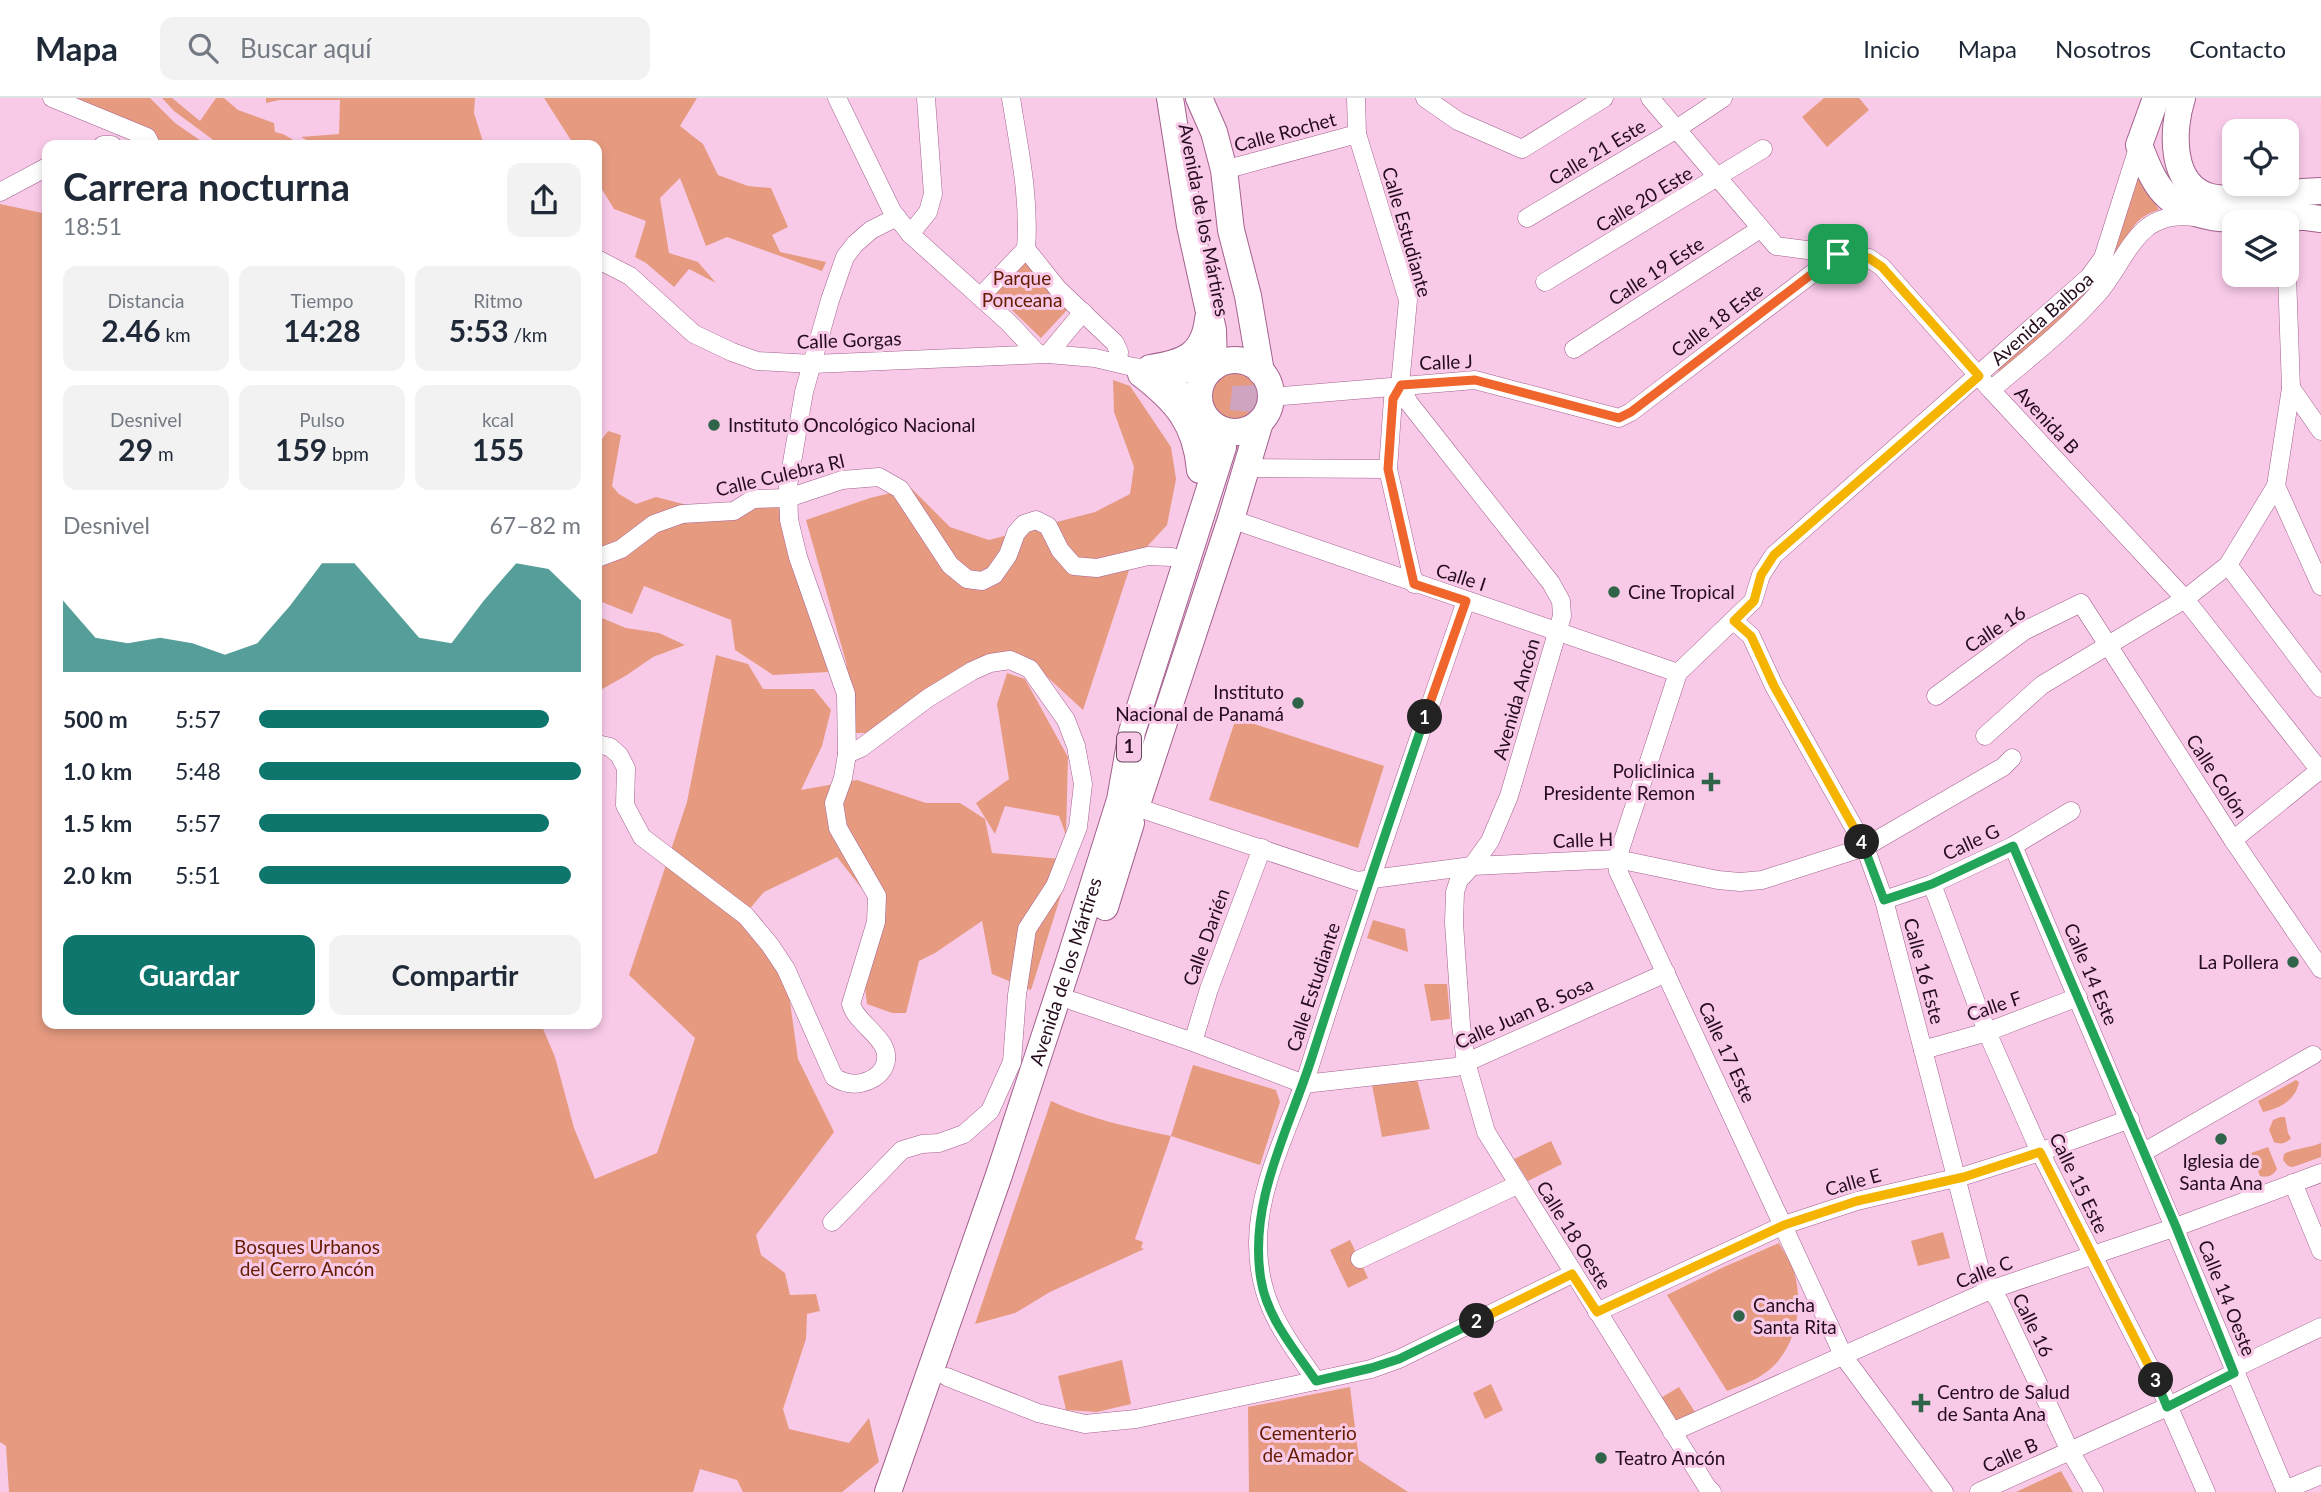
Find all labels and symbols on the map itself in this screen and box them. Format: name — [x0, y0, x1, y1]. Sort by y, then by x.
street label: Calle Rochet — [1231, 107, 1339, 156]
street label: Calle 21 Este — [1544, 114, 1649, 189]
street label: Avenida de los Mártires — [1175, 122, 1234, 318]
street label: Calle 20 Este — [1591, 161, 1696, 236]
street label: Calle Estudiante — [1378, 164, 1437, 300]
pin — [1808, 224, 1868, 284]
street label: Calle 19 Este — [1604, 231, 1708, 310]
park label: Parque Ponceana — [982, 266, 1062, 311]
street label: Avenida Balboa — [1986, 267, 2097, 369]
street label: Calle 18 Este — [1666, 278, 1767, 362]
street label: Calle Gorgas — [796, 326, 902, 353]
street label: Calle J — [1419, 349, 1473, 374]
street label: Avenida B — [2010, 381, 2084, 458]
place label: Instituto Oncológico Nacional — [728, 413, 976, 436]
marker: Instituto Oncológico Nacional — [706, 417, 722, 433]
street label: Calle Culebra Rl — [713, 449, 847, 501]
street label: Calle I — [1433, 558, 1489, 595]
place label: Cine Tropical — [1628, 580, 1735, 603]
marker: Cine Tropical — [1606, 584, 1622, 600]
street label: Calle 16 — [1960, 600, 2030, 657]
street label: Avenida Ancón — [1487, 636, 1544, 762]
place label: Instituto Nacional de Panamá — [1115, 680, 1284, 725]
marker: Instituto Nacional de Panamá — [1290, 695, 1306, 711]
pin: 1 — [1408, 700, 1442, 734]
street label: Calle Colón — [2182, 730, 2253, 822]
road number: 1 — [1117, 732, 1141, 762]
place label: Policlinica Presidente Remon — [1543, 759, 1695, 804]
marker: Policlinica Presidente Remon — [1701, 772, 1721, 792]
street label: Calle G — [1939, 818, 2003, 865]
pin: 4 — [1844, 824, 1880, 860]
street label: Calle H — [1552, 827, 1614, 852]
street label: Avenida de los Mártires — [1024, 874, 1106, 1068]
street label: Calle Darién — [1177, 885, 1234, 989]
street label: Calle 16 Este — [1899, 915, 1950, 1026]
street label: Calle Estudiante — [1281, 919, 1344, 1054]
street label: Calle 14 Este — [2060, 919, 2123, 1028]
place label: La Pollera — [2198, 950, 2279, 973]
marker: La Pollera — [2285, 954, 2301, 970]
street label: Calle Juan B. Sosa — [1451, 972, 1597, 1053]
street label: Calle F — [1963, 985, 2025, 1026]
street label: Calle 17 Este — [1694, 998, 1761, 1106]
street label: Calle 15 Este — [2045, 1129, 2114, 1237]
marker: Iglesia de Santa Ana — [2213, 1131, 2229, 1147]
place label: Iglesia de Santa Ana — [2179, 1149, 2263, 1194]
street label: Calle E — [1822, 1163, 1883, 1200]
street label: Calle 18 Oeste — [1532, 1176, 1617, 1293]
park label: Bosques Urbanos del Cerro Ancón — [234, 1235, 380, 1280]
street label: Calle 14 Oeste — [2194, 1236, 2261, 1359]
street label: Calle C — [1952, 1250, 2016, 1293]
street label: Calle 16 — [2008, 1289, 2059, 1360]
place label: Cancha Santa Rita — [1753, 1293, 1837, 1338]
pin: 2 — [1460, 1304, 1494, 1338]
marker: Cancha Santa Rita — [1731, 1308, 1747, 1324]
pin: 3 — [2138, 1362, 2174, 1398]
place label: Centro de Salud de Santa Ana — [1937, 1380, 2070, 1425]
marker: Centro de Salud de Santa Ana — [1911, 1393, 1931, 1413]
park label: Cementerio de Amador — [1259, 1421, 1357, 1466]
street label: Calle B — [1978, 1432, 2041, 1477]
place label: Teatro Ancón — [1615, 1446, 1725, 1469]
marker: Teatro Ancón — [1593, 1450, 1609, 1466]

